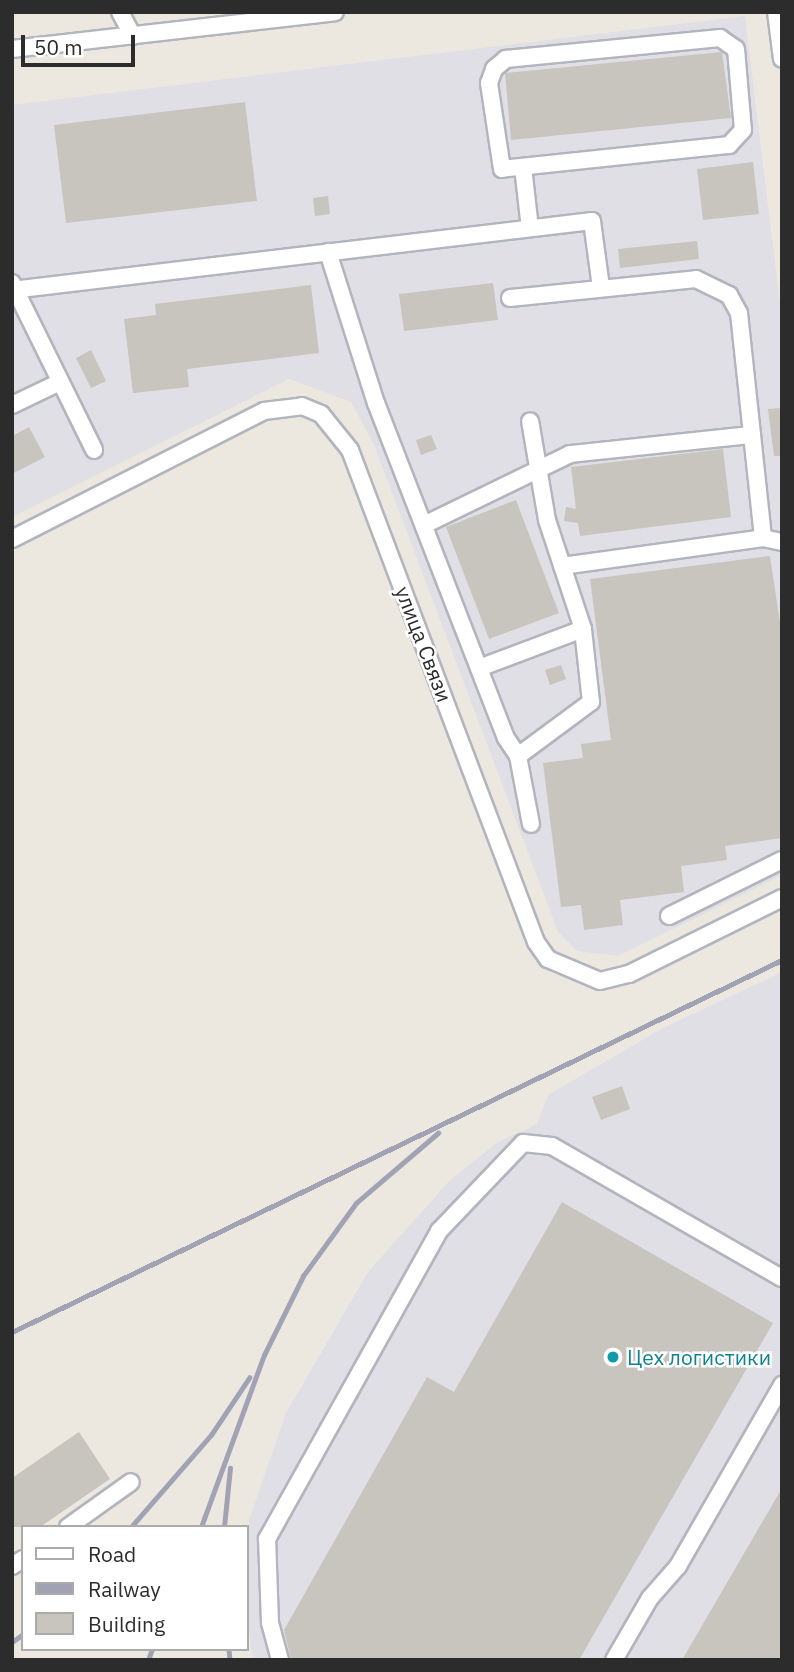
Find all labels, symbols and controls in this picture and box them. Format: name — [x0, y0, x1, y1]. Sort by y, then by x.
scale bar — [24, 21, 138, 65]
text: 50 m — [34, 33, 83, 61]
street label: улица Связи — [390, 583, 458, 705]
place label: Цех логистики — [627, 1344, 771, 1370]
marker: Цех логистики — [605, 1349, 621, 1365]
legend — [21, 1525, 248, 1651]
text: Road — [88, 1540, 136, 1568]
text: Railway — [88, 1575, 161, 1603]
text: Building — [88, 1610, 165, 1638]

